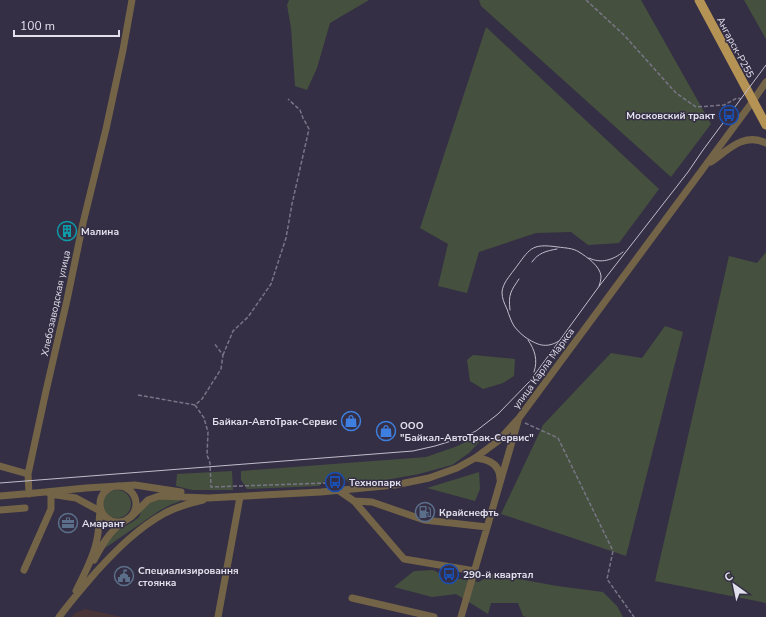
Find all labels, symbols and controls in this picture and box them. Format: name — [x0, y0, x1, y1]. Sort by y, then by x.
scale bar — [14, 12, 119, 38]
street label: Ангарск-Р255 — [713, 14, 757, 81]
text: 100 m — [20, 18, 55, 34]
bus stop icon: Московский тракт — [718, 104, 740, 126]
place label: Московский тракт — [626, 109, 715, 123]
building icon: Малина — [56, 220, 78, 242]
place label: Малина — [81, 225, 119, 239]
street label: Хлебозаводская улица — [38, 249, 74, 357]
street label: улица Карла Маркса — [510, 325, 578, 412]
shop icon: Байкал-АвтоТрак-Сервис — [340, 410, 362, 432]
place label: Байкал-АвтоТрак-Сервис — [212, 415, 337, 429]
place label: ООО "Байкал-АвтоТрак-Сервис" — [400, 419, 534, 445]
shop icon: ООО "Байкал-АвтоТрак-Сервис" — [375, 420, 397, 442]
bus stop icon: Технопарк — [324, 471, 346, 493]
place label: Технопарк — [349, 476, 401, 490]
fuel station icon: Крайснефть — [414, 501, 436, 523]
place label: Крайснефть — [439, 506, 499, 520]
office icon: Амарант — [57, 512, 79, 534]
place label: Амарант — [82, 517, 125, 531]
bus stop icon: 290-й квартал — [438, 563, 460, 585]
place label: Специализировання стоянка — [138, 564, 239, 590]
public building icon: Специализировання стоянка — [113, 565, 135, 587]
north arrow — [714, 565, 754, 605]
place label: 290-й квартал — [463, 568, 533, 582]
text: С — [722, 568, 736, 585]

